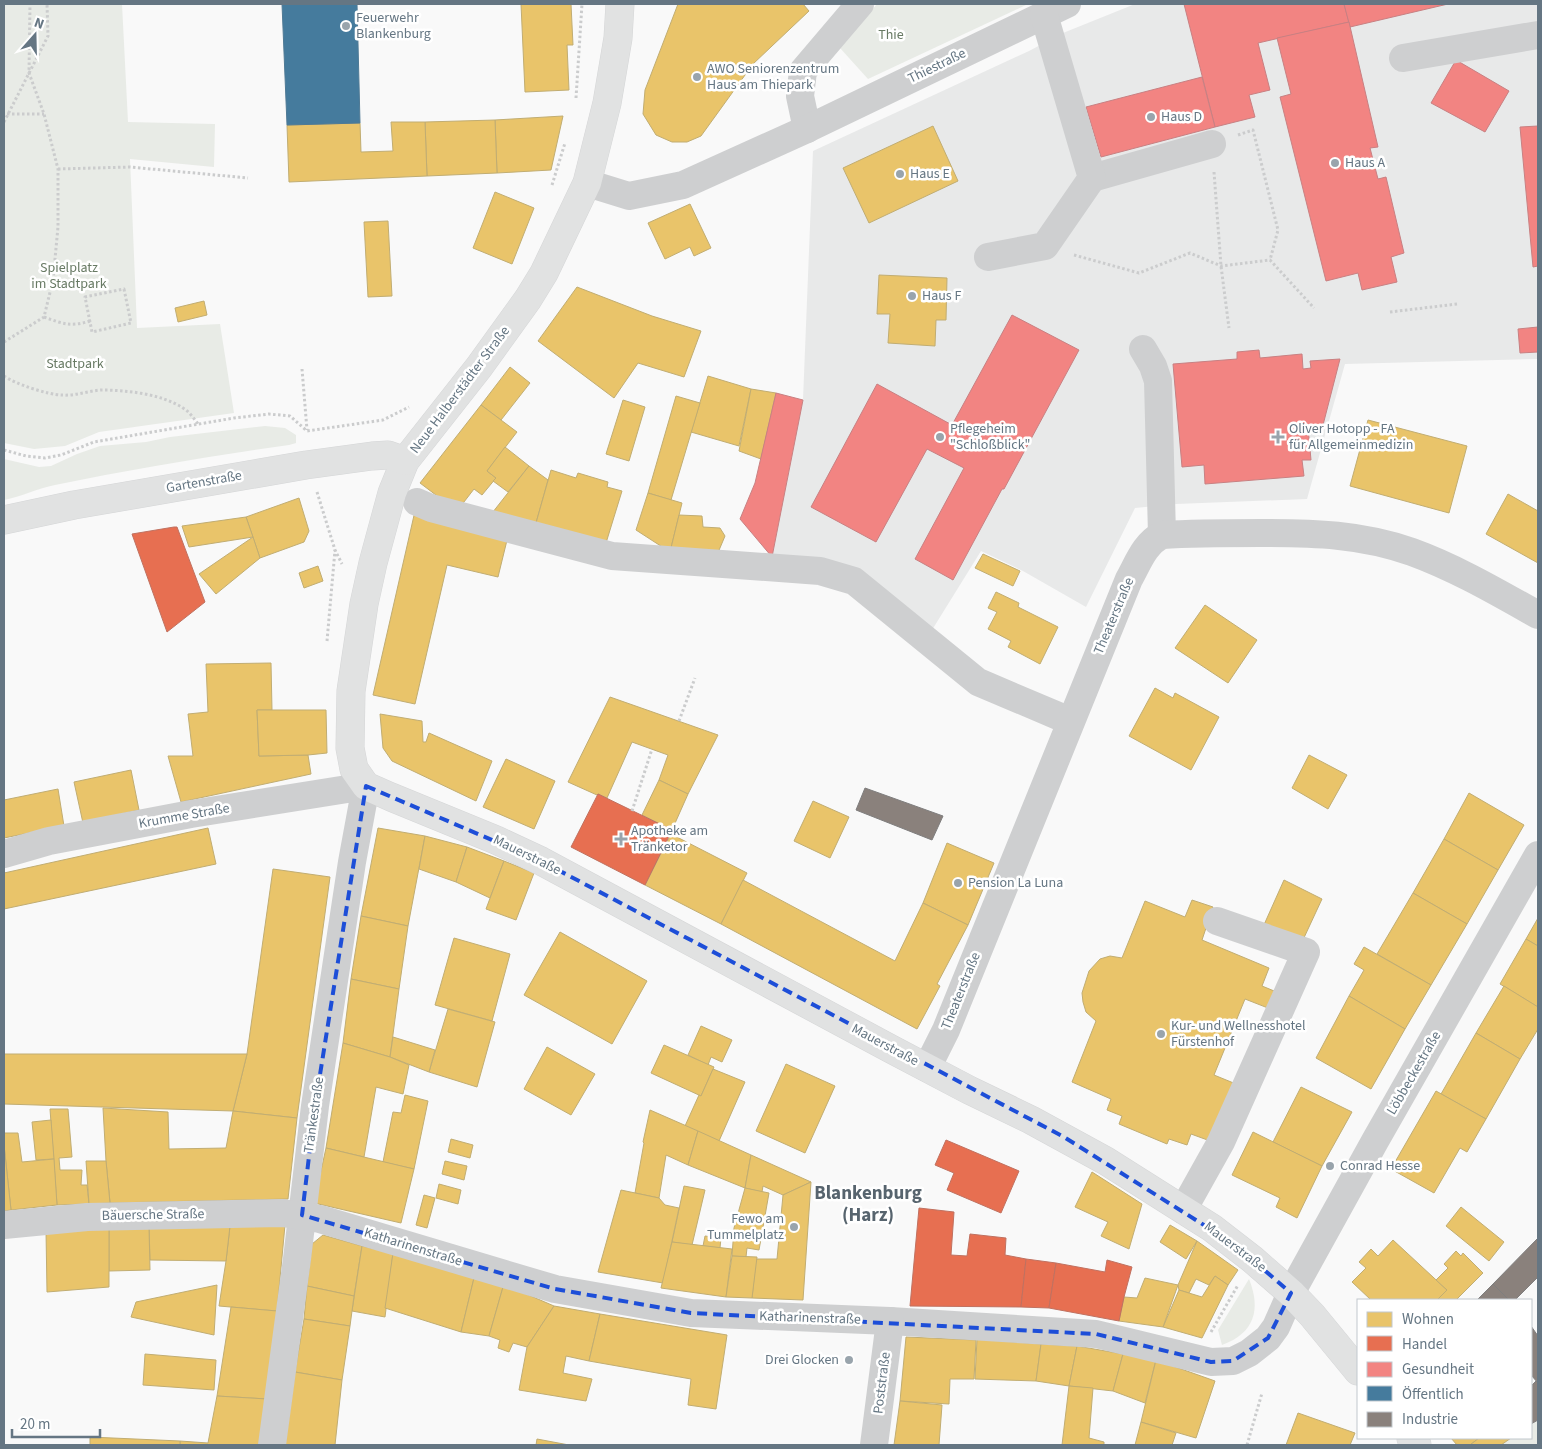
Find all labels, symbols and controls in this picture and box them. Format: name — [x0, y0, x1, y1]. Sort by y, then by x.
place label: Feuerwehr Blankenburg — [356, 8, 431, 44]
north arrow — [10, 10, 60, 60]
text: N — [31, 13, 47, 35]
marker: Feuerwehr Blankenburg — [340, 20, 352, 32]
park label: Thie — [878, 25, 904, 45]
street label: Thiestraße — [905, 43, 969, 89]
place label: AWO Seniorenzentrum Haus am Thiepark — [707, 59, 839, 95]
marker: AWO Seniorenzentrum Haus am Thiepark — [691, 71, 703, 83]
place label: Haus D — [1161, 107, 1202, 127]
marker: Haus D — [1145, 111, 1157, 123]
place label: Haus A — [1345, 153, 1385, 173]
marker: Haus A — [1329, 157, 1341, 169]
place label: Haus E — [910, 164, 950, 184]
marker: Haus E — [894, 168, 906, 180]
park label: Spielplatz im Stadtpark — [31, 258, 107, 294]
place label: Haus F — [922, 286, 961, 306]
marker: Haus F — [906, 290, 918, 302]
street label: Neue Halberstädter Straße — [405, 322, 515, 458]
park label: Stadtpark — [46, 354, 104, 374]
place label: Pflegeheim "Schloßblick" — [950, 419, 1031, 455]
place label: Oliver Hotopp - FA für Allgemeinmedizin — [1289, 419, 1413, 455]
marker: Oliver Hotopp - FA für Allgemeinmedizin — [1271, 430, 1285, 444]
marker: Pflegeheim "Schloßblick" — [934, 431, 946, 443]
street label: Gartenstraße — [165, 465, 244, 498]
street label: Theaterstraße — [1089, 574, 1139, 658]
street label: Krumme Straße — [137, 798, 231, 834]
place label: Apotheke am Tränketor — [631, 821, 708, 857]
street label: Mauerstraße — [490, 830, 564, 880]
marker: Apotheke am Tränketor — [615, 833, 627, 845]
place label: Pension La Luna — [968, 873, 1063, 893]
marker: Pension La Luna — [952, 877, 964, 889]
street label: Theaterstraße — [936, 949, 986, 1033]
place label: Kur- und Wellnesshotel Fürstenhof — [1171, 1016, 1306, 1052]
street label: Mauerstraße — [848, 1019, 922, 1071]
street label: Löbbeckestraße — [1382, 1027, 1446, 1119]
marker: Kur- und Wellnesshotel Fürstenhof — [1155, 1028, 1167, 1040]
street label: Tränkestraße — [299, 1076, 329, 1154]
place label: Conrad Hesse — [1340, 1156, 1420, 1176]
marker: Conrad Hesse — [1324, 1160, 1336, 1172]
district label: Blankenburg (Harz) — [814, 1180, 922, 1229]
street label: Bäuersche Straße — [101, 1204, 205, 1226]
place label: Fewo am Tummelplatz — [707, 1209, 784, 1245]
street label: Mauerstraße — [1200, 1217, 1270, 1277]
marker: Fewo am Tummelplatz — [788, 1221, 800, 1233]
street label: Katharinenstraße — [361, 1223, 465, 1271]
legend — [1357, 1299, 1532, 1439]
street label: Katharinenstraße — [759, 1306, 861, 1330]
text: Wohnen — [1402, 1309, 1454, 1330]
text: Handel — [1402, 1334, 1447, 1355]
place label: Drei Glocken — [765, 1350, 839, 1370]
street label: Poststraße — [868, 1351, 896, 1415]
marker: Drei Glocken — [843, 1354, 855, 1366]
text: Gesundheit — [1402, 1359, 1474, 1380]
text: Öffentlich — [1402, 1384, 1464, 1405]
scale bar — [12, 1406, 100, 1438]
text: Industrie — [1402, 1409, 1458, 1430]
text: 20 m — [20, 1414, 50, 1435]

